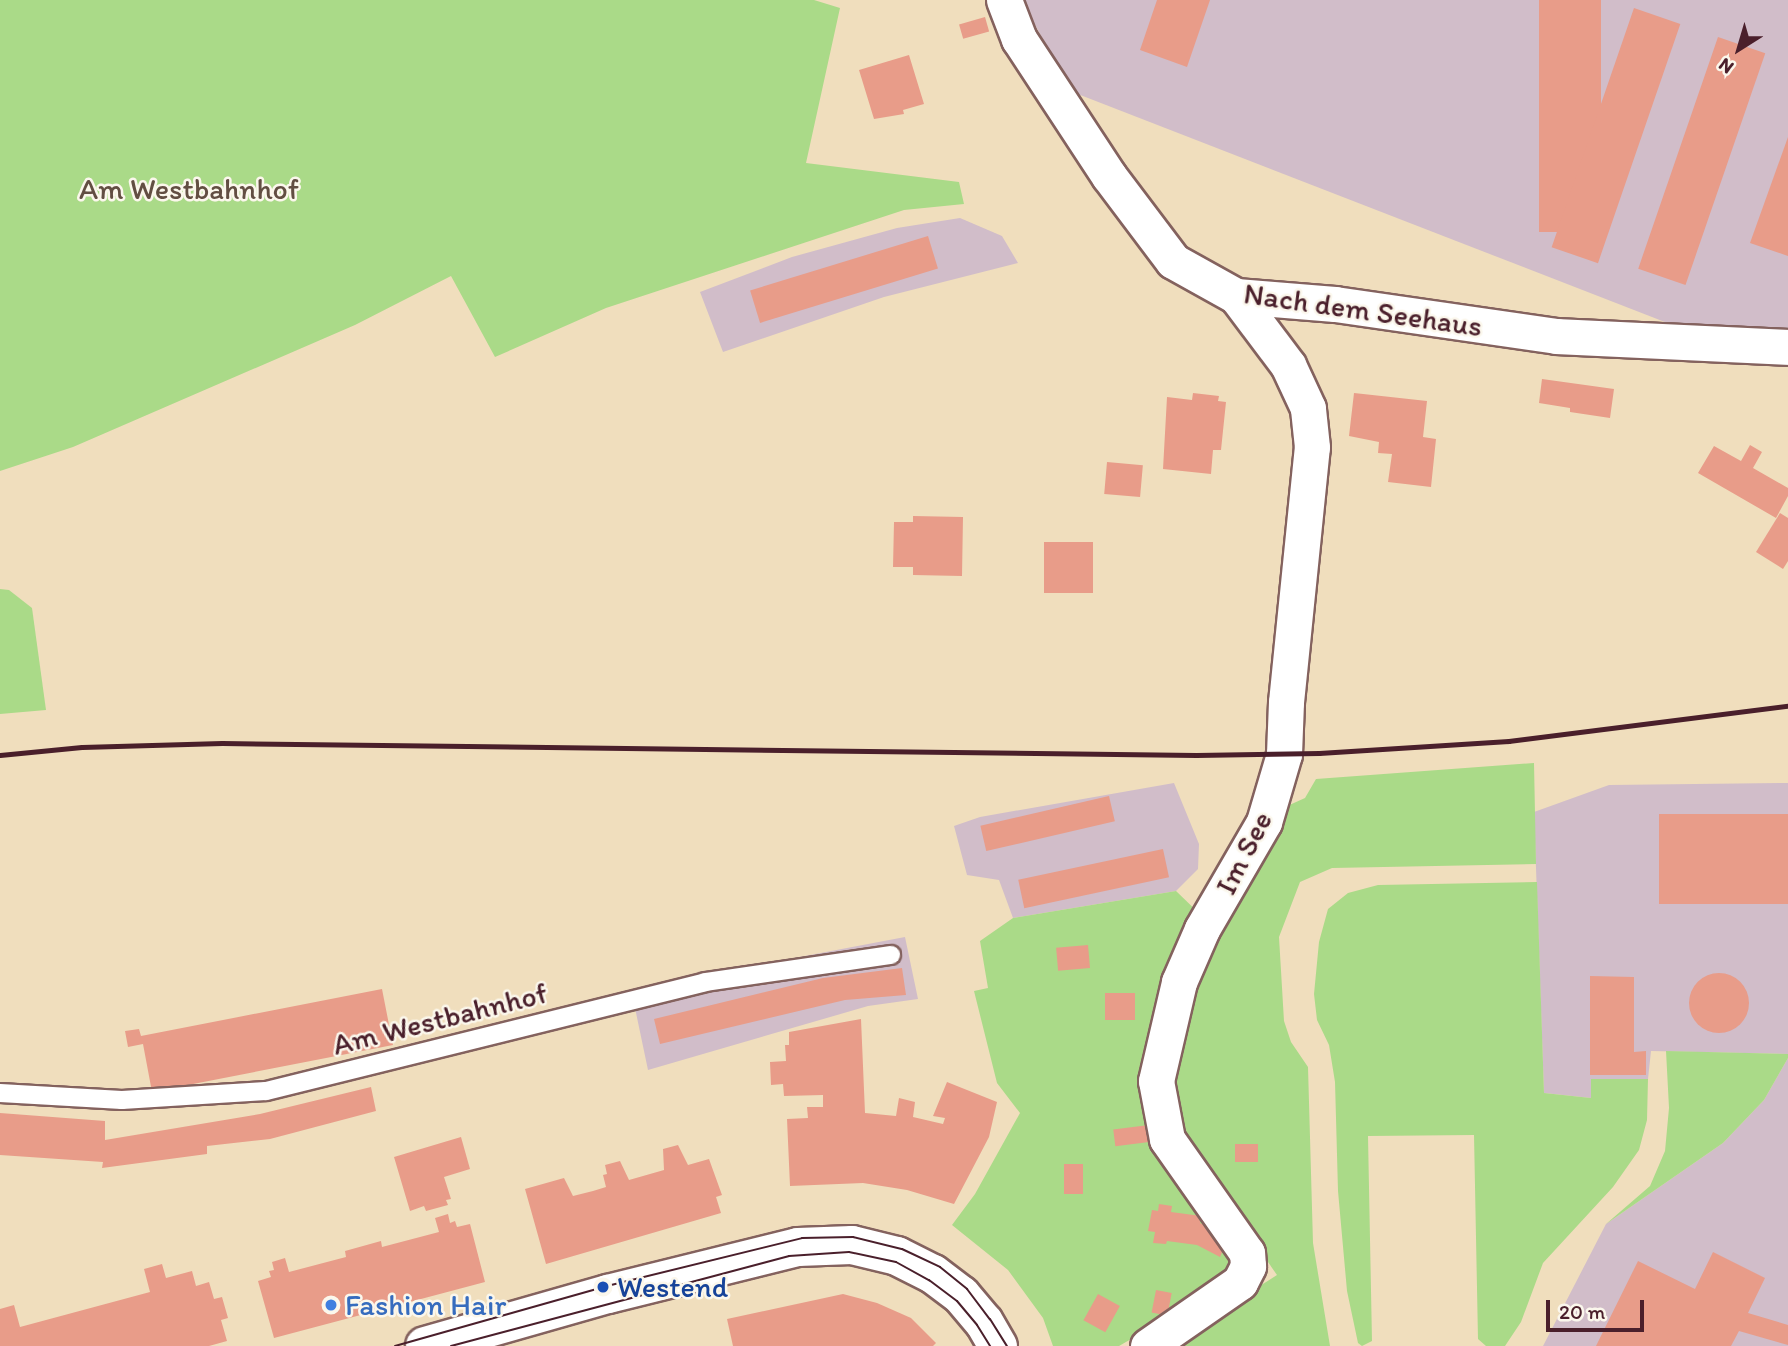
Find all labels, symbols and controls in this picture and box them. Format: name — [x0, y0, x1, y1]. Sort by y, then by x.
north arrow — [1704, 14, 1774, 84]
text: N — [1714, 53, 1738, 79]
park label: Am Westbahnhof — [79, 171, 299, 207]
street label: Nach dem Seehaus — [1241, 275, 1485, 345]
street label: Im See — [1208, 805, 1280, 901]
street label: Am Westbahnhof — [329, 975, 551, 1063]
place label: Westend — [617, 1269, 728, 1305]
marker: Westend — [595, 1279, 611, 1295]
scale bar — [1550, 1286, 1648, 1330]
place label: Fashion Hair — [345, 1287, 506, 1323]
marker: Fashion Hair — [323, 1297, 339, 1313]
text: 20 m — [1559, 1299, 1605, 1324]

